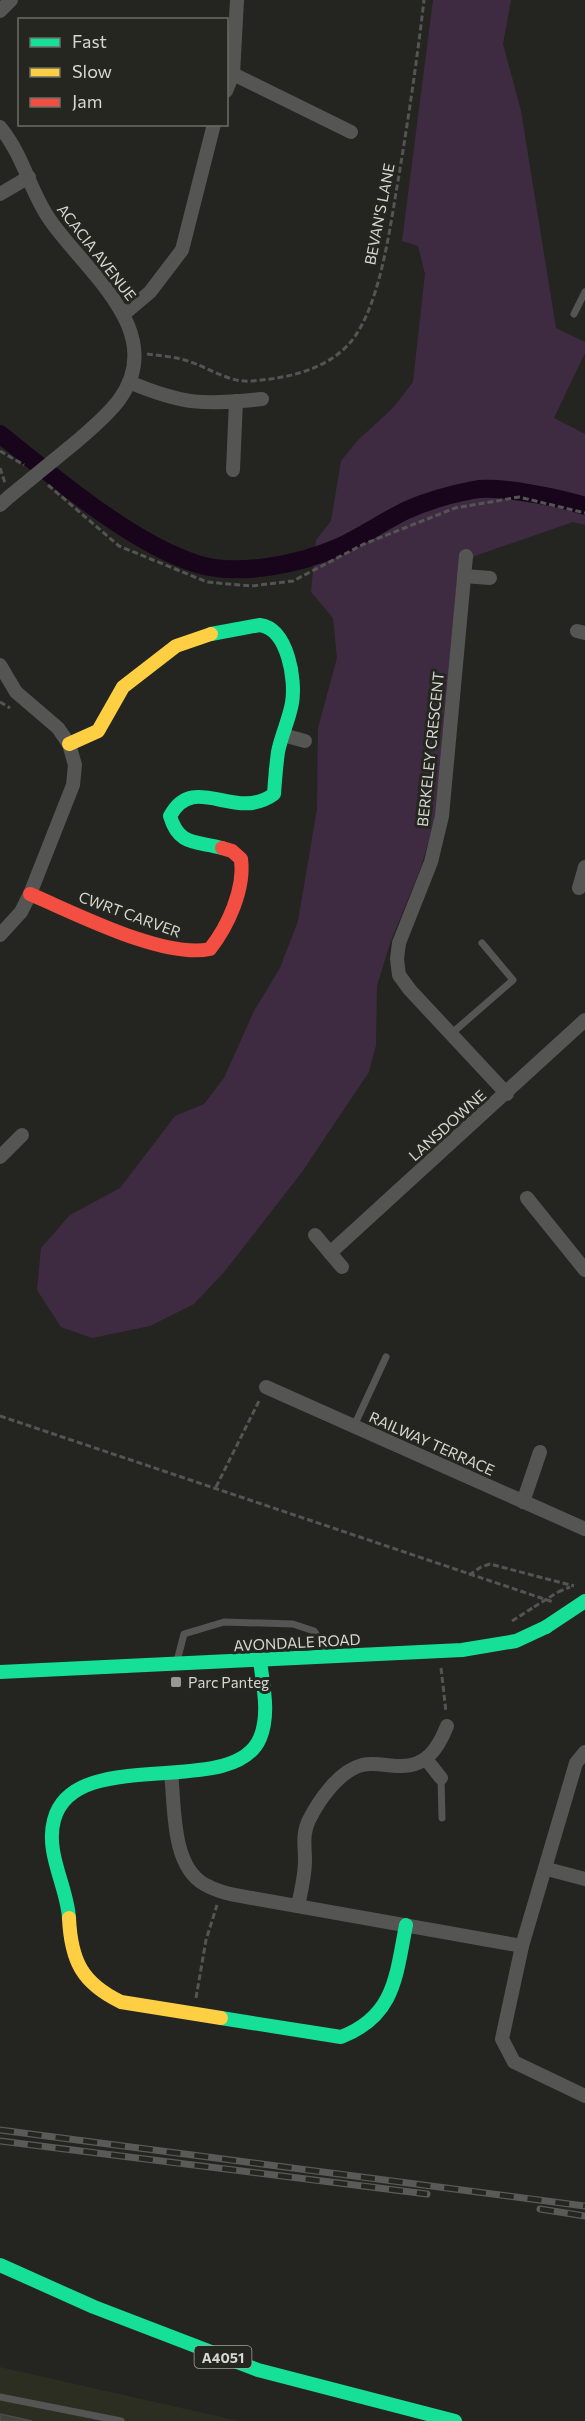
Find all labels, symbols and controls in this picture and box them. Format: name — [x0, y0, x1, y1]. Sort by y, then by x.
legend — [18, 18, 228, 126]
text: Fast — [72, 30, 107, 52]
text: Slow — [72, 60, 112, 82]
text: Jam — [72, 90, 102, 112]
street label: BEVAN'S LANE — [360, 161, 398, 266]
street label: ACACIA AVENUE — [54, 200, 140, 304]
street label: BERKELEY CRESCENT — [413, 670, 447, 827]
street label: CWRT CARVER — [76, 887, 184, 941]
street label: LANSDOWNE — [405, 1086, 489, 1164]
street label: RAILWAY TERRACE — [366, 1407, 498, 1479]
street label: AVONDALE ROAD — [233, 1630, 361, 1654]
place label: Parc Panteg — [188, 1673, 269, 1691]
marker: Parc Panteg — [169, 1675, 183, 1689]
road number: A4051 — [194, 2346, 252, 2368]

